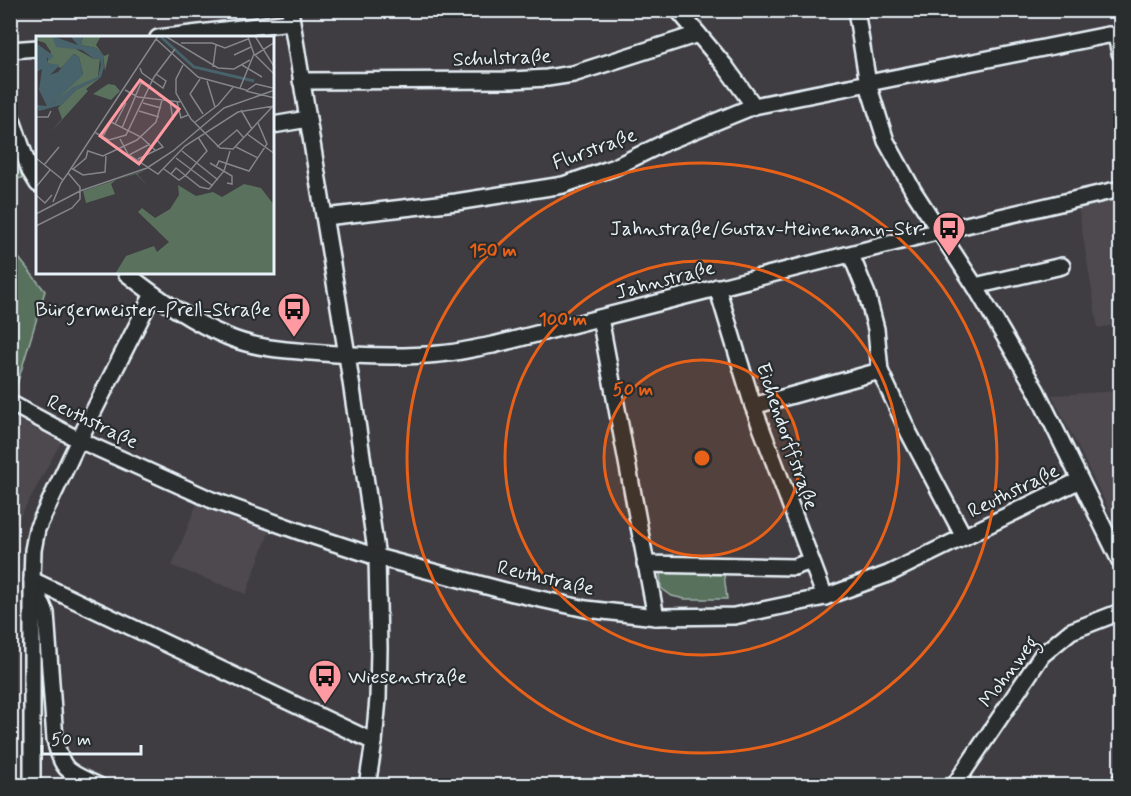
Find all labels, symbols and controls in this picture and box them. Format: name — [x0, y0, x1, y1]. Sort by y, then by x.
inset map — [36, 36, 274, 274]
street label: Schulstraße — [452, 43, 552, 74]
street label: Flurstraße — [549, 122, 641, 177]
bus stop icon: Jahnstraße/Gustav-Heinemann-Str. — [931, 210, 967, 257]
place label: Jahnstraße/Gustav-Heinemann-Str. — [610, 216, 926, 243]
text: 150 m — [469, 239, 517, 263]
street label: Jahnstraße — [613, 254, 718, 307]
bus stop icon: Bürgermeister-Prell-Straße — [276, 291, 312, 338]
place label: Bürgermeister-Prell-Straße — [35, 297, 271, 326]
text: 100 m — [539, 308, 587, 332]
street label: Eichendorffstraße — [749, 359, 824, 514]
text: 50 m — [613, 378, 653, 402]
street label: Reuthstraße — [42, 389, 143, 456]
centre of rings — [692, 448, 712, 468]
street label: Reuthstraße — [963, 458, 1064, 525]
street label: Reuthstraße — [495, 554, 597, 603]
street label: Mohnweg — [973, 630, 1047, 715]
bus stop icon: Wiesenstraße — [307, 658, 343, 705]
place label: Wiesenstraße — [348, 664, 467, 691]
scale bar — [42, 718, 141, 756]
text: 50 m — [51, 728, 91, 752]

